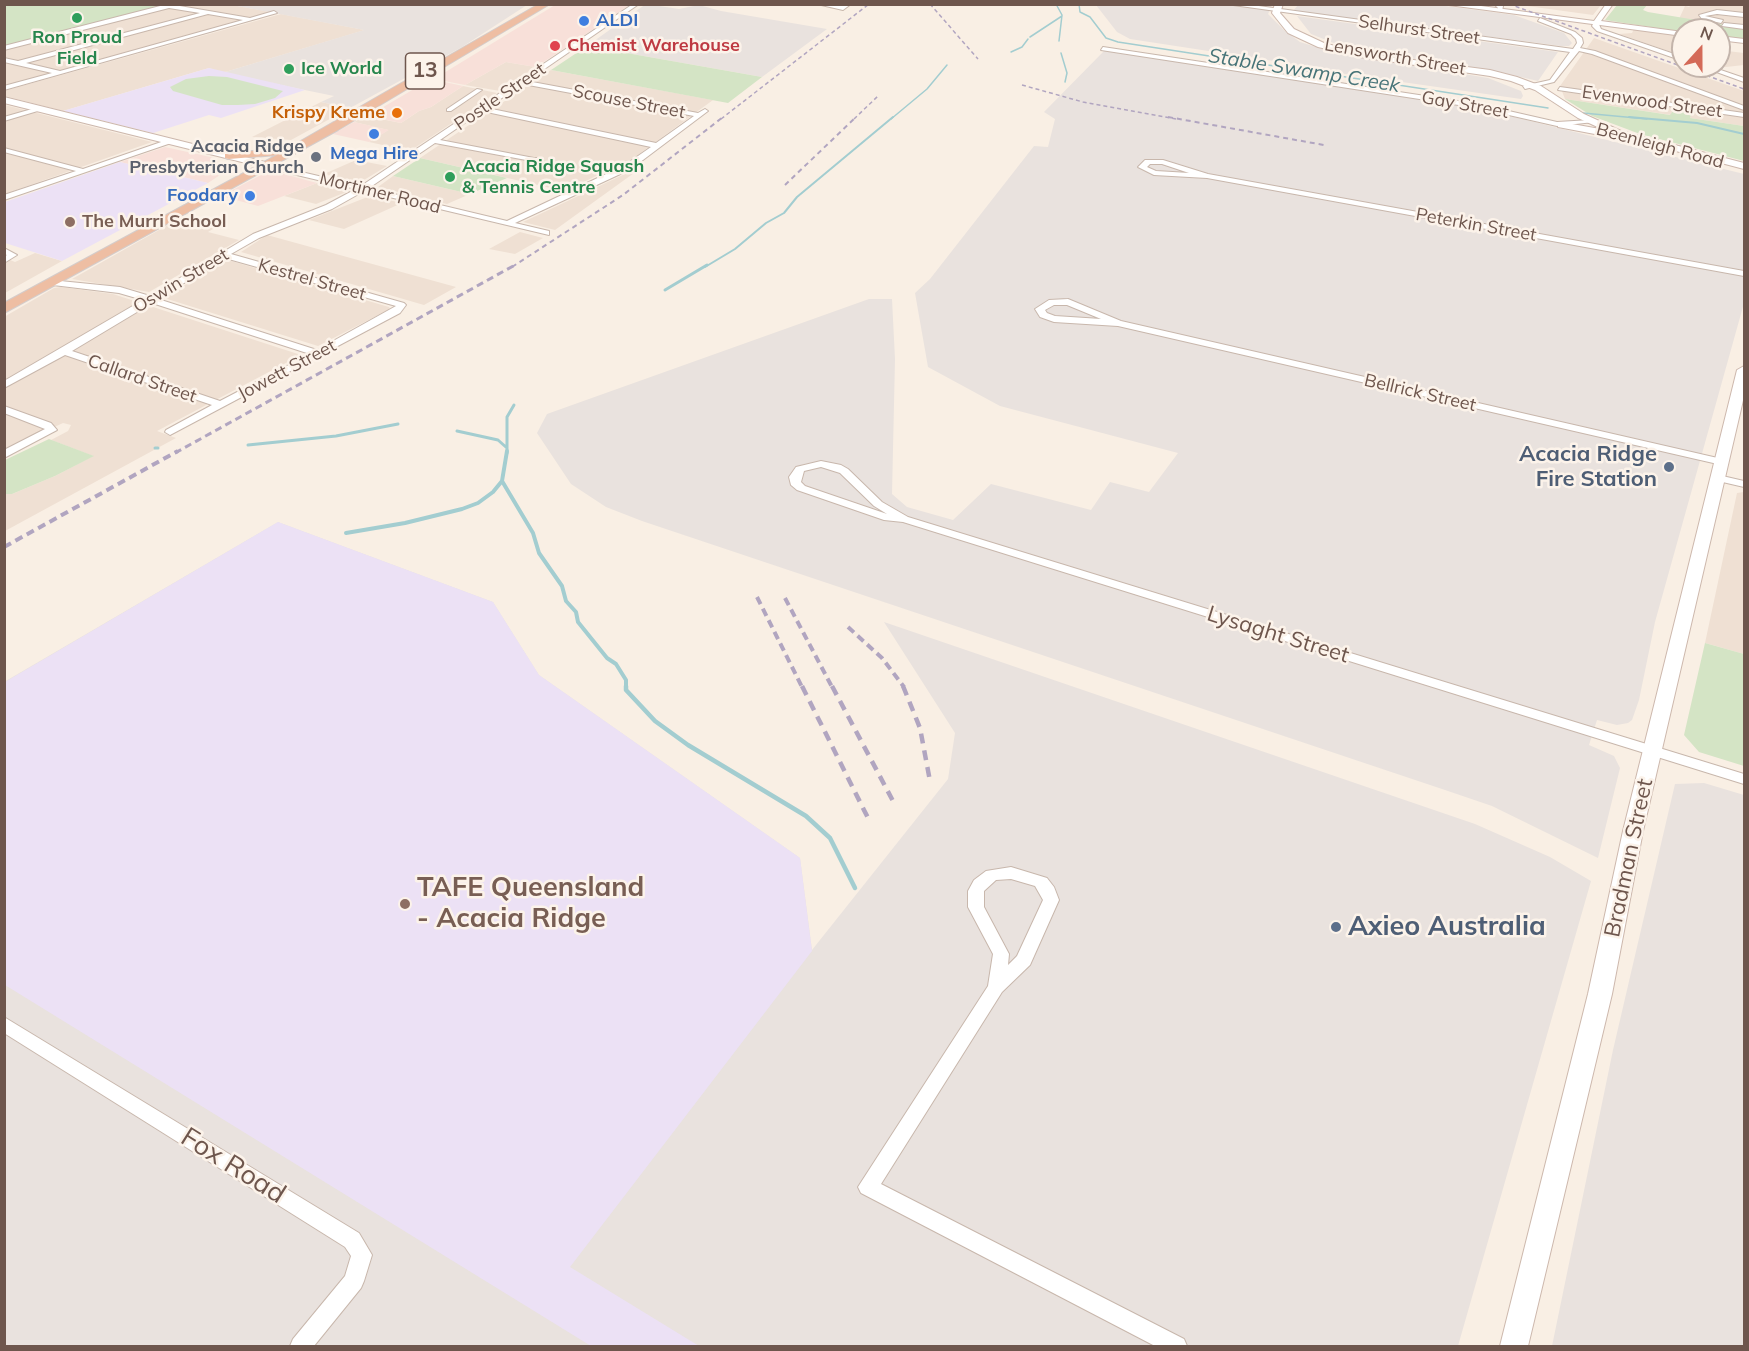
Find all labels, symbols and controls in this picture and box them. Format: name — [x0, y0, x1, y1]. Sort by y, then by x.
place label: ALDI — [596, 10, 638, 32]
marker: Ron Proud Field — [70, 11, 84, 25]
street label: Selhurst Street — [1357, 11, 1481, 49]
marker: ALDI — [577, 14, 591, 28]
north arrow — [1671, 18, 1731, 78]
text: N — [1698, 22, 1716, 45]
place label: Ron Proud Field — [32, 27, 122, 70]
street label: Lensworth Street — [1323, 34, 1467, 80]
place label: Chemist Warehouse — [567, 35, 740, 57]
marker: Chemist Warehouse — [548, 39, 562, 53]
water label: Stable Swamp Creek — [1207, 44, 1401, 98]
road number: 13 — [406, 53, 444, 89]
place label: Ice World — [301, 58, 382, 80]
street label: Postle Street — [450, 59, 550, 135]
marker: Ice World — [282, 62, 296, 76]
street label: Scouse Street — [571, 81, 687, 123]
street label: Evenwood Street — [1580, 81, 1724, 123]
street label: Gay Street — [1420, 87, 1510, 123]
place label: Krispy Kreme — [272, 102, 385, 124]
marker: Krispy Kreme — [390, 106, 404, 120]
street label: Beenleigh Road — [1594, 119, 1726, 173]
marker: Mega Hire — [367, 127, 381, 141]
place label: Acacia Ridge Presbyterian Church — [129, 136, 304, 178]
place label: Mega Hire — [330, 143, 418, 165]
marker: Acacia Ridge Presbyterian Church — [309, 150, 323, 164]
place label: Acacia Ridge Squash & Tennis Centre — [462, 156, 644, 198]
street label: Mortimer Road — [317, 167, 443, 219]
marker: Acacia Ridge Squash & Tennis Centre — [443, 170, 457, 184]
place label: Foodary — [167, 185, 238, 207]
marker: Foodary — [243, 189, 257, 203]
street label: Peterkin Street — [1414, 204, 1538, 246]
place label: The Murri School — [82, 211, 227, 233]
marker: The Murri School — [63, 215, 77, 229]
street label: Oswin Street — [129, 244, 233, 318]
street label: Kestrel Street — [256, 254, 368, 306]
street label: Jowett Street — [234, 335, 340, 405]
street label: Callard Street — [85, 350, 199, 408]
street label: Bellrick Street — [1362, 370, 1478, 416]
place label: Acacia Ridge Fire Station — [1519, 441, 1657, 493]
marker: Acacia Ridge Fire Station — [1662, 460, 1676, 474]
street label: Lysaght Street — [1204, 601, 1352, 669]
street label: Bradman Street — [1599, 776, 1659, 940]
place label: TAFE Queensland - Acacia Ridge — [417, 872, 644, 935]
marker: TAFE Queensland - Acacia Ridge — [398, 897, 412, 911]
place label: Axieo Australia — [1348, 911, 1546, 943]
marker: Axieo Australia — [1329, 920, 1343, 934]
street label: Fox Road — [175, 1121, 291, 1211]

